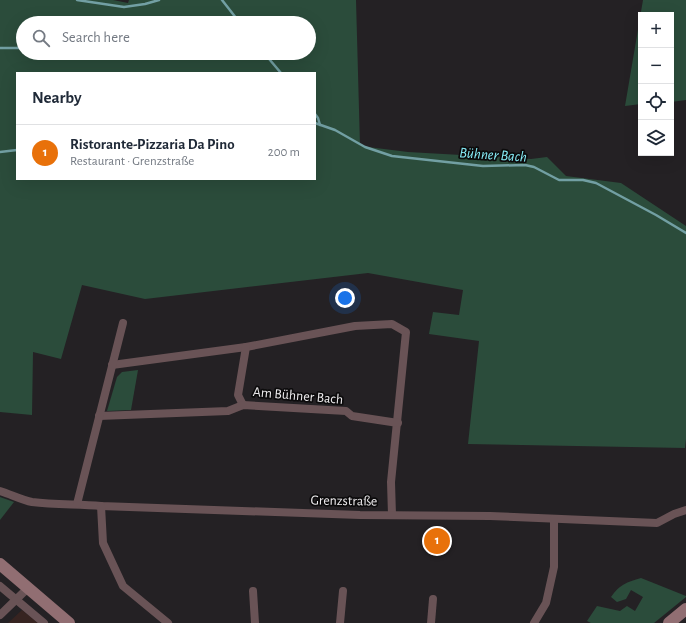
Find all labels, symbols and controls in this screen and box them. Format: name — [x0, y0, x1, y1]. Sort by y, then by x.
map controls — [638, 12, 674, 156]
button: + — [638, 12, 674, 48]
search box — [16, 16, 316, 60]
icon: search — [30, 27, 52, 49]
text: Search here — [62, 30, 130, 45]
button: − — [638, 48, 674, 84]
button: locate — [638, 84, 674, 120]
text: Nearby — [32, 89, 82, 106]
button: layers — [638, 120, 674, 156]
text: Ristorante-Pizzaria Da Pino — [70, 137, 235, 152]
water label: Bühner Bach — [459, 145, 527, 165]
text: 1 — [43, 146, 47, 159]
text: 200 m — [268, 146, 300, 159]
text: Restaurant · Grenzstraße — [70, 155, 194, 168]
your location — [335, 288, 355, 308]
street label: Am Bühner Bach — [252, 385, 344, 407]
street label: Grenzstraße — [310, 493, 378, 509]
pin: 1 — [424, 526, 450, 556]

